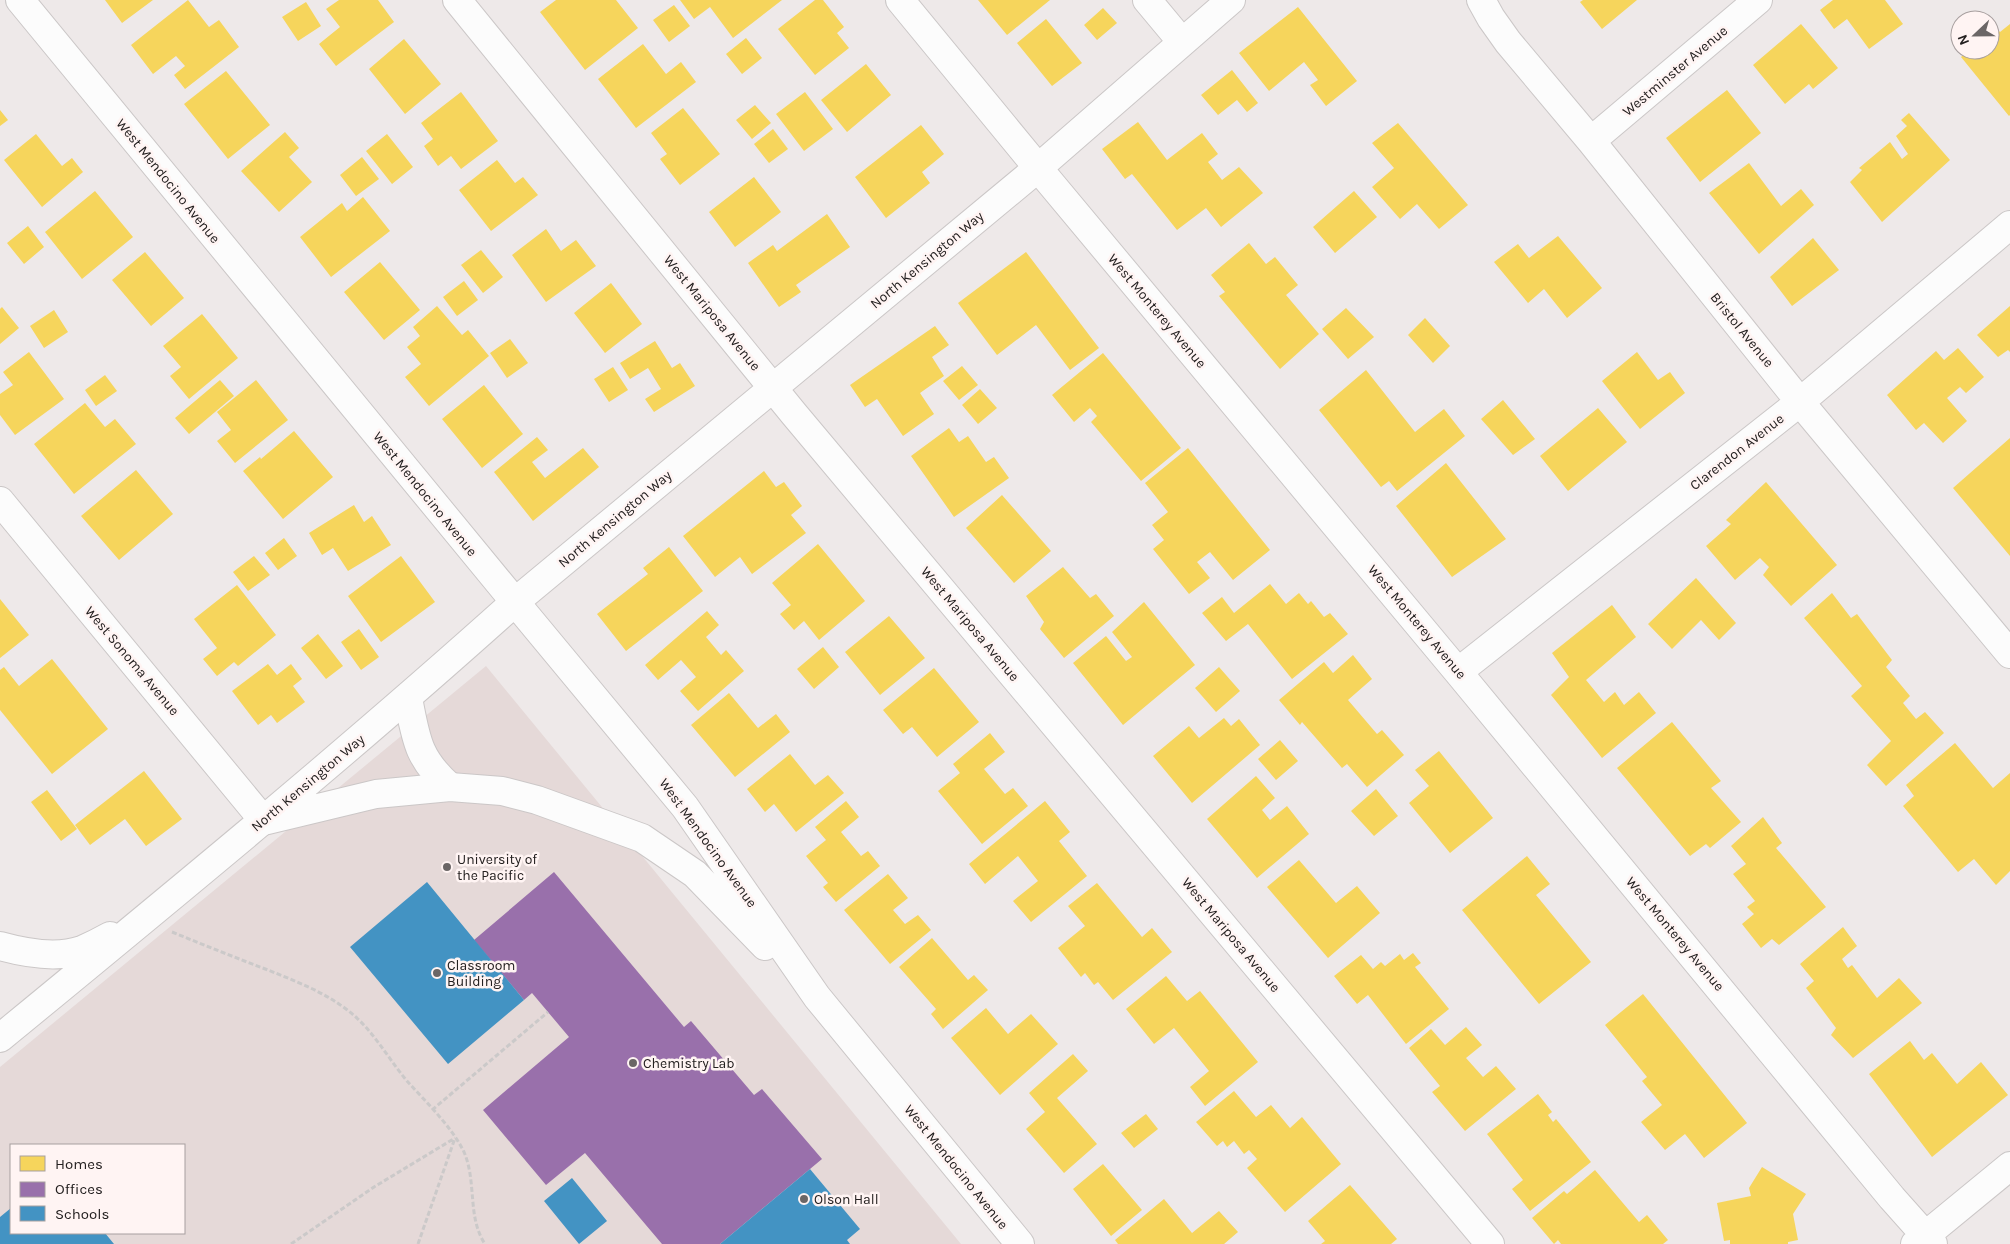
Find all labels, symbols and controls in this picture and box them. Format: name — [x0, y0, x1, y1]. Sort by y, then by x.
north arrow — [1950, 10, 2000, 60]
street label: Westminster Avenue — [1619, 22, 1731, 120]
text: N — [1954, 32, 1973, 48]
street label: West Mendocino Avenue — [112, 115, 224, 247]
street label: North Kensington Way — [867, 207, 987, 312]
street label: West Monterey Avenue — [1104, 250, 1210, 372]
street label: West Mariposa Avenue — [660, 252, 764, 374]
street label: Bristol Avenue — [1707, 289, 1777, 371]
street label: Clarendon Avenue — [1687, 410, 1787, 494]
street label: West Mendocino Avenue — [369, 428, 481, 560]
street label: North Kensington Way — [555, 466, 675, 571]
street label: West Monterey Avenue — [1364, 561, 1470, 683]
street label: West Mariposa Avenue — [917, 563, 1023, 685]
street label: West Sonoma Avenue — [81, 603, 183, 719]
street label: North Kensington Way — [248, 730, 368, 835]
street label: West Mendocino Avenue — [655, 775, 761, 911]
place label: University of the Pacific — [457, 851, 537, 884]
marker: University of the Pacific — [441, 861, 453, 873]
street label: West Monterey Avenue — [1622, 873, 1728, 995]
street label: West Mariposa Avenue — [1178, 874, 1284, 996]
place label: Classroom Building — [447, 957, 515, 990]
marker: Classroom Building — [431, 967, 443, 979]
place label: Chemistry Lab — [643, 1055, 735, 1072]
marker: Chemistry Lab — [627, 1057, 639, 1069]
street label: West Mendocino Avenue — [900, 1101, 1012, 1233]
legend — [10, 1144, 185, 1234]
text: Homes — [55, 1155, 103, 1173]
text: Offices — [55, 1180, 103, 1198]
place label: Olson Hall — [814, 1191, 879, 1208]
marker: Olson Hall — [798, 1193, 810, 1205]
text: Schools — [55, 1205, 109, 1223]

